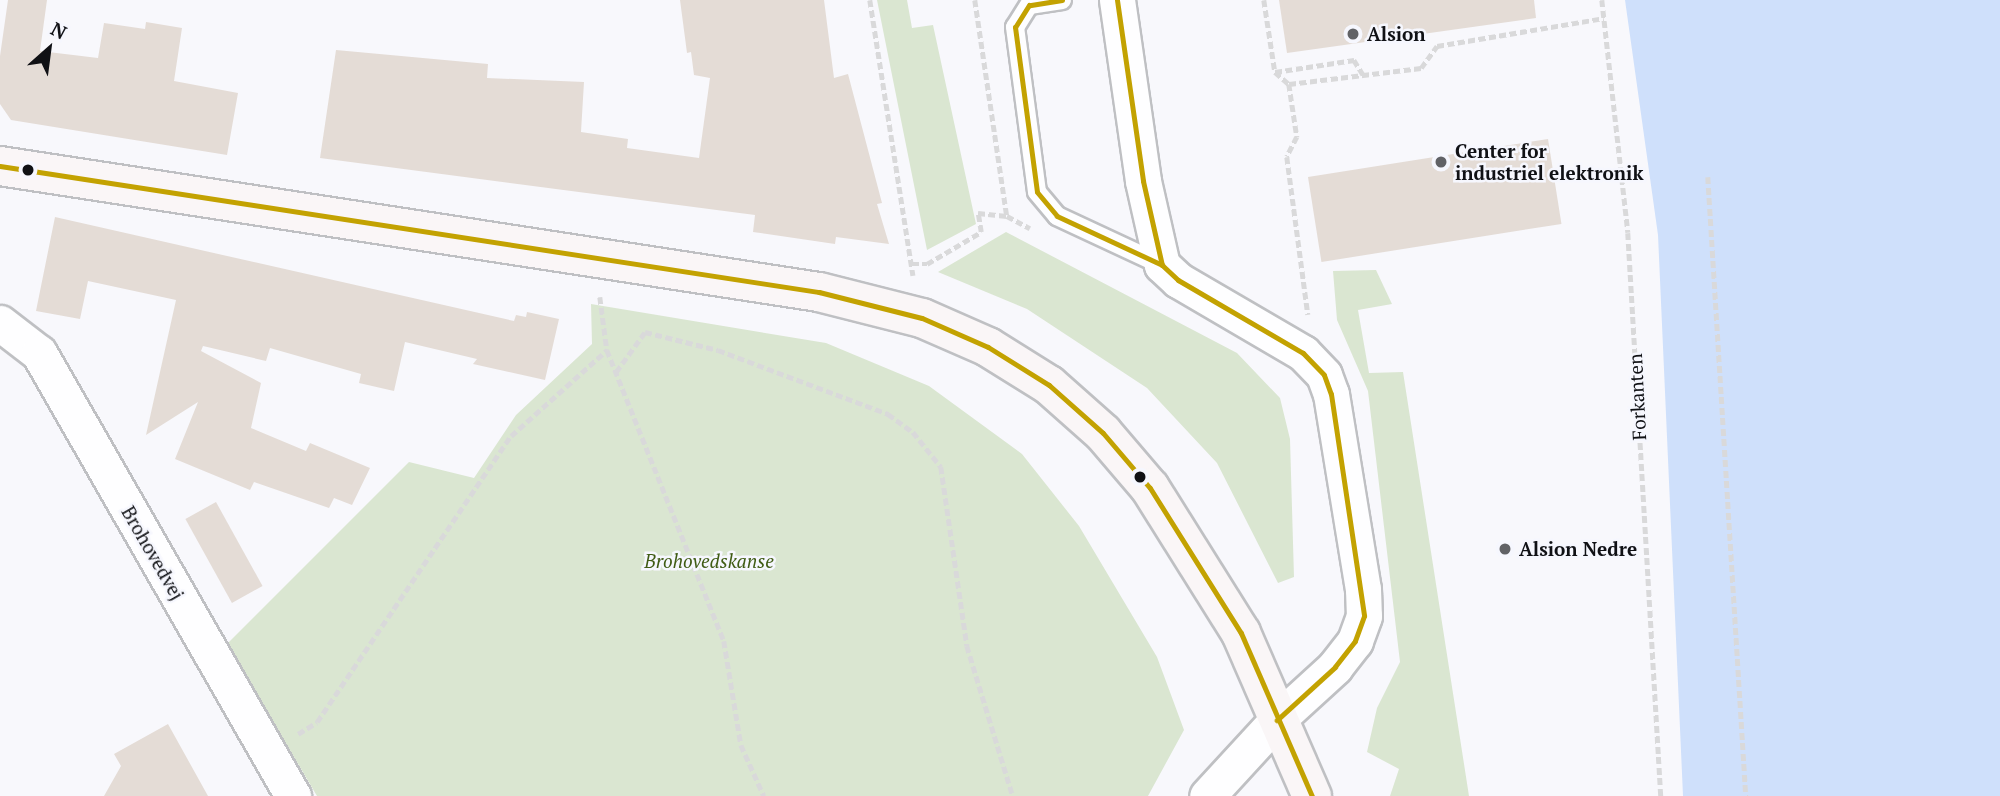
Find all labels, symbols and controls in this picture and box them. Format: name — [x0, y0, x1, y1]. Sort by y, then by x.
north arrow — [14, 14, 84, 84]
text: N — [47, 16, 71, 44]
place label: Alsion — [1367, 23, 1426, 45]
marker: Alsion — [1345, 26, 1361, 42]
place label: Center for industriel elektronik — [1455, 140, 1643, 184]
marker: Center for industriel elektronik — [1433, 154, 1449, 170]
unlabelled marker — [21, 163, 35, 177]
street label: Forkanten — [1623, 353, 1651, 441]
unlabelled marker — [1133, 470, 1147, 484]
street label: Brohovedvej — [117, 502, 189, 604]
place label: Alsion Nedre — [1519, 538, 1637, 560]
marker: Alsion Nedre — [1497, 541, 1513, 557]
park label: Brohovedskanse — [644, 550, 774, 572]

